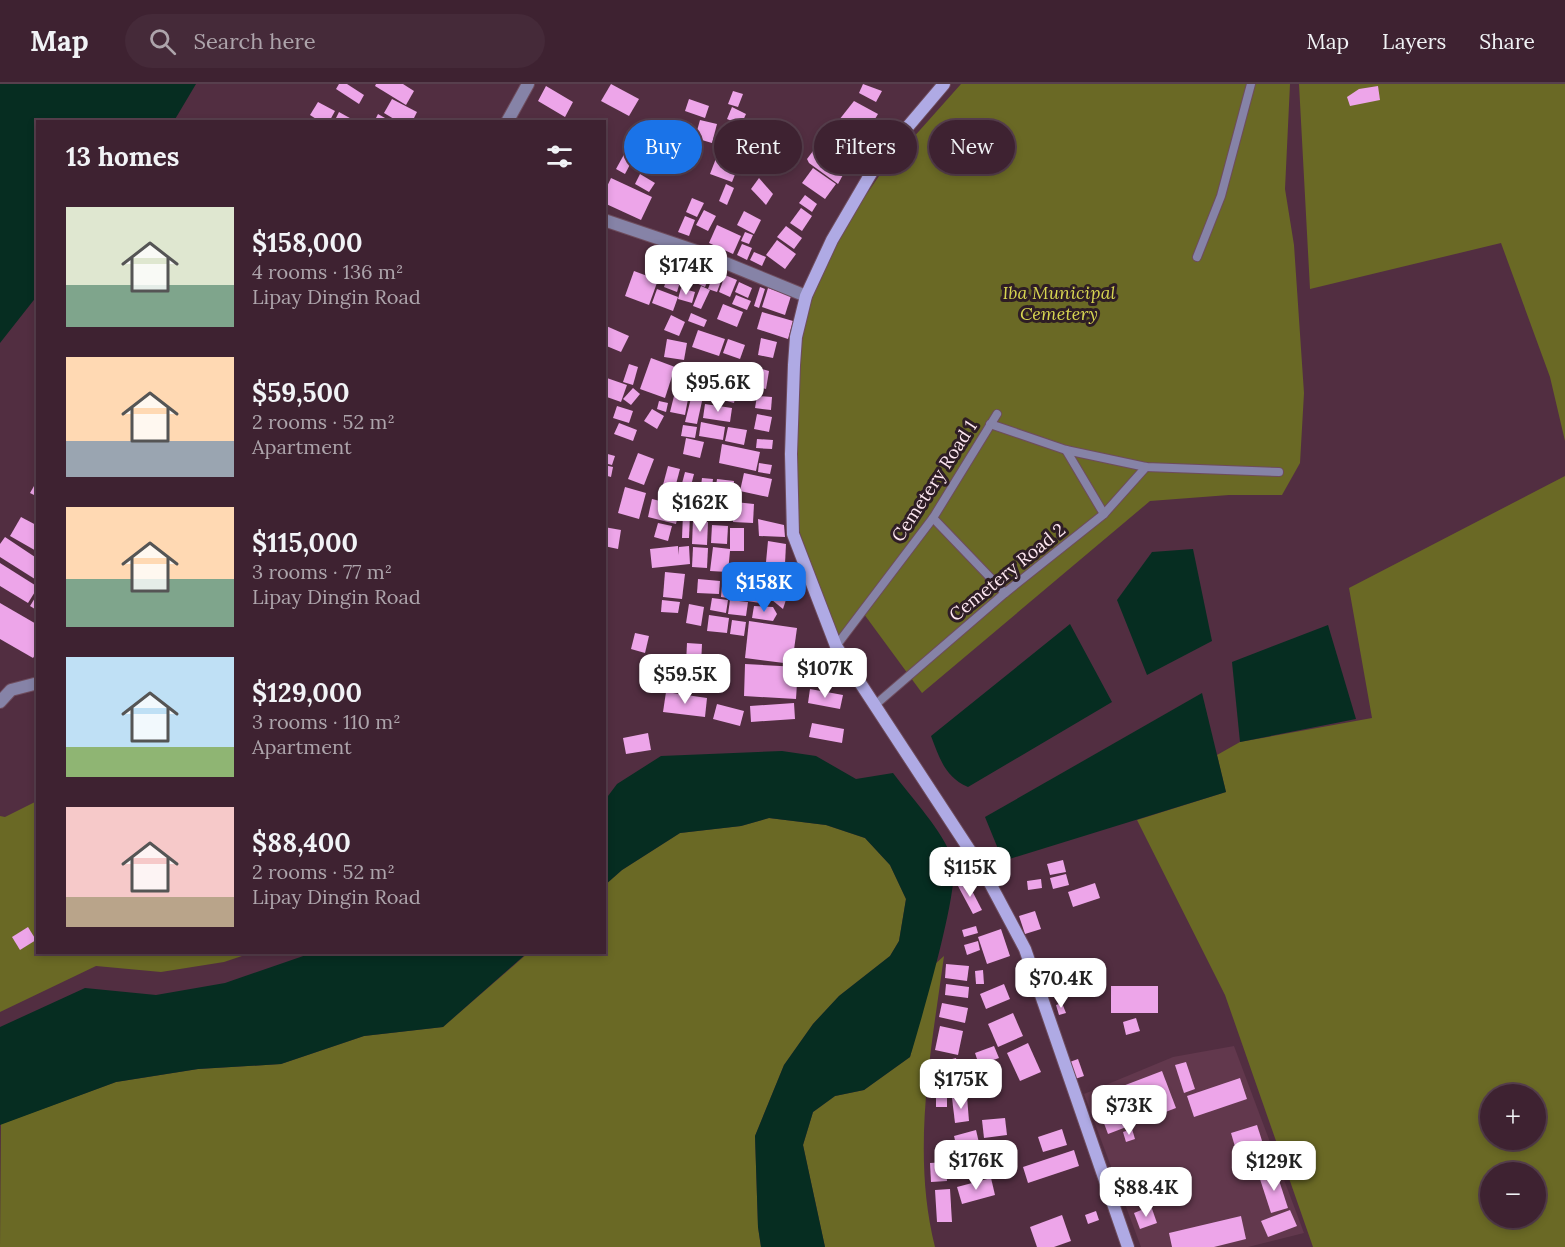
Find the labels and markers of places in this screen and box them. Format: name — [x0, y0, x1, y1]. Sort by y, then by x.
pin: $174K — [644, 245, 728, 296]
pin: $95.6K — [669, 362, 767, 413]
pin: $162K — [658, 482, 742, 533]
pin: $158K — [722, 562, 806, 613]
pin: $107K — [783, 648, 867, 699]
pin: $59.5K — [636, 654, 734, 705]
pin: $115K — [928, 847, 1012, 898]
pin: $70.4K — [1012, 958, 1110, 1009]
pin: $175K — [919, 1059, 1003, 1110]
pin: $73K — [1093, 1085, 1165, 1136]
pin: $176K — [934, 1140, 1018, 1191]
pin: $129K — [1232, 1141, 1316, 1192]
pin: $88.4K — [1097, 1167, 1195, 1218]

